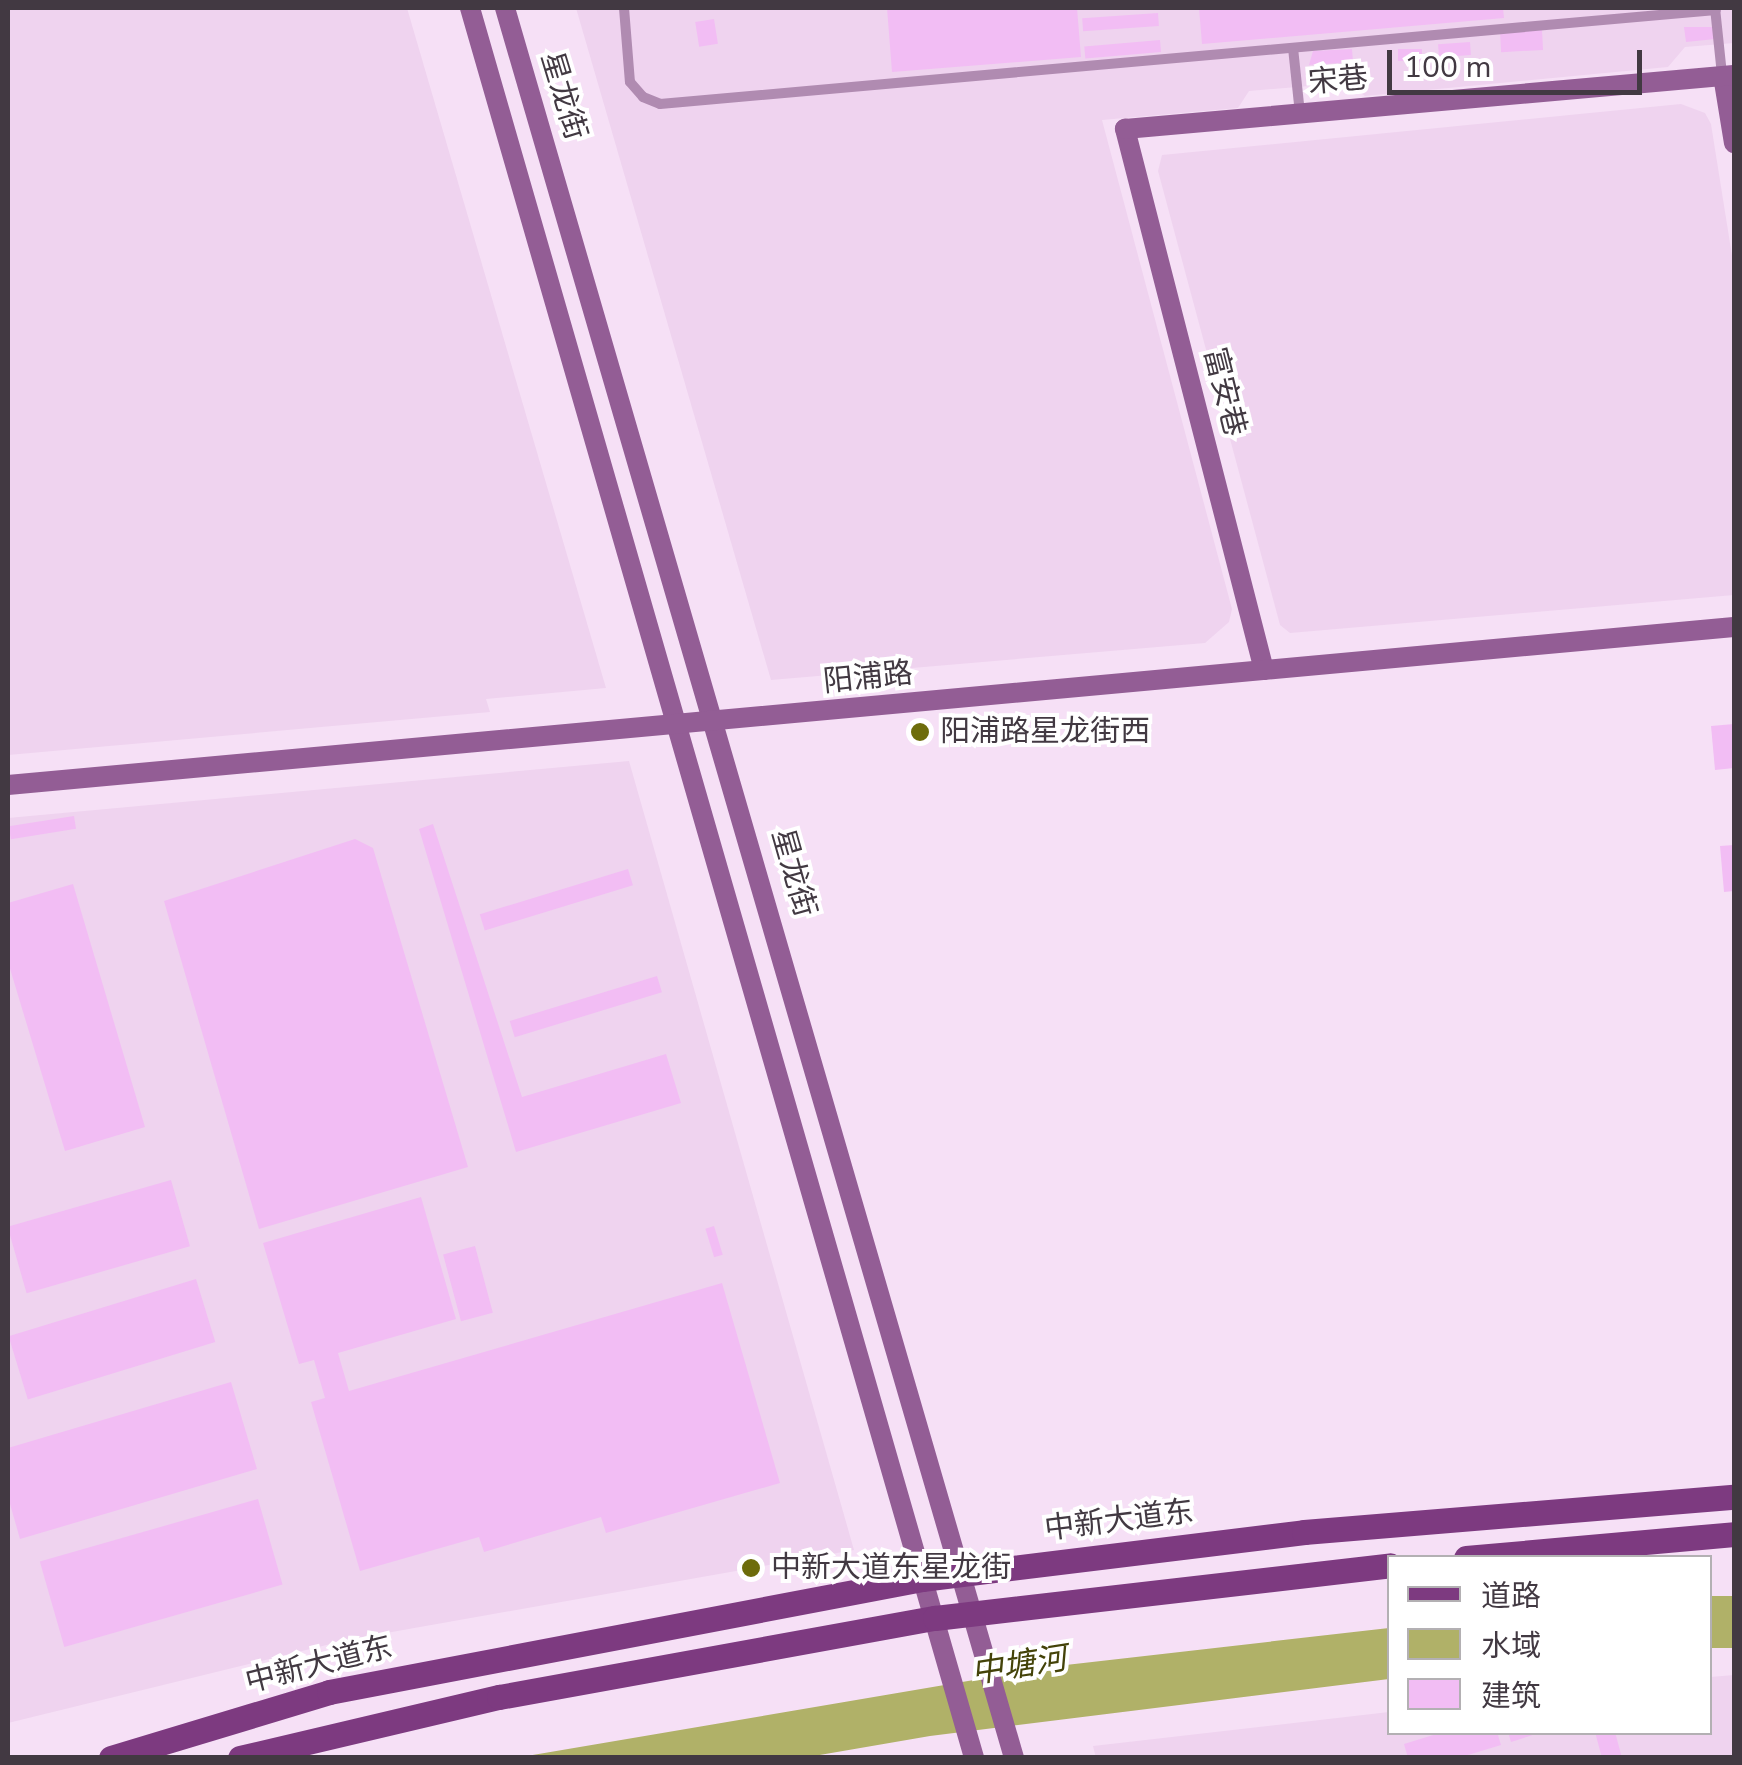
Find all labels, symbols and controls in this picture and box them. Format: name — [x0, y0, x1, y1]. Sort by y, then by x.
scale bar — [1392, 30, 1647, 92]
text: 100 m — [1404, 47, 1491, 88]
street label: 星龙街 — [533, 48, 593, 144]
street label: 宋巷 — [1307, 60, 1369, 102]
street label: 富安巷 — [1196, 344, 1252, 440]
street label: 阳浦路 — [821, 655, 915, 701]
place label: 阳浦路星龙街西 — [940, 714, 1150, 750]
marker: 阳浦路星龙街西 — [909, 721, 931, 743]
street label: 星龙街 — [763, 825, 823, 921]
street label: 中新大道东 — [1042, 1494, 1196, 1548]
place label: 中新大道东星龙街 — [771, 1550, 1011, 1586]
legend — [1387, 1555, 1712, 1735]
marker: 中新大道东星龙街 — [740, 1557, 762, 1579]
text: 道路 — [1481, 1576, 1541, 1617]
text: 水域 — [1481, 1626, 1541, 1667]
street label: 中新大道东 — [242, 1629, 396, 1701]
water label: 中塘河 — [969, 1640, 1069, 1692]
text: 建筑 — [1481, 1676, 1541, 1717]

